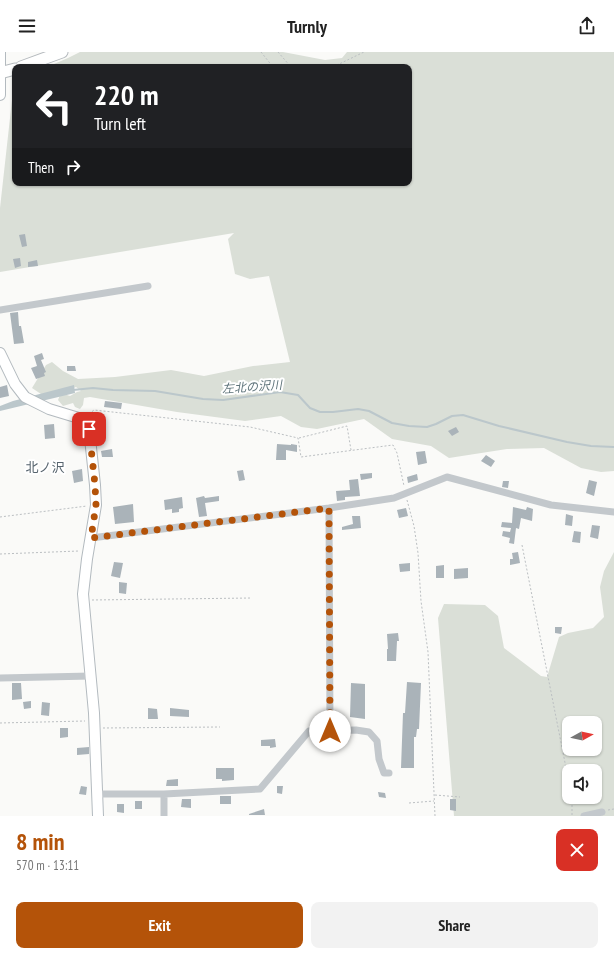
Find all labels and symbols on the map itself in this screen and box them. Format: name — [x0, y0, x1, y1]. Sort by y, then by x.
water label: 左北の沢川 — [222, 377, 284, 396]
pin — [72, 412, 106, 446]
district label: 北ノ沢 — [25, 459, 65, 476]
position arrow — [309, 710, 351, 752]
north arrow — [562, 716, 602, 756]

